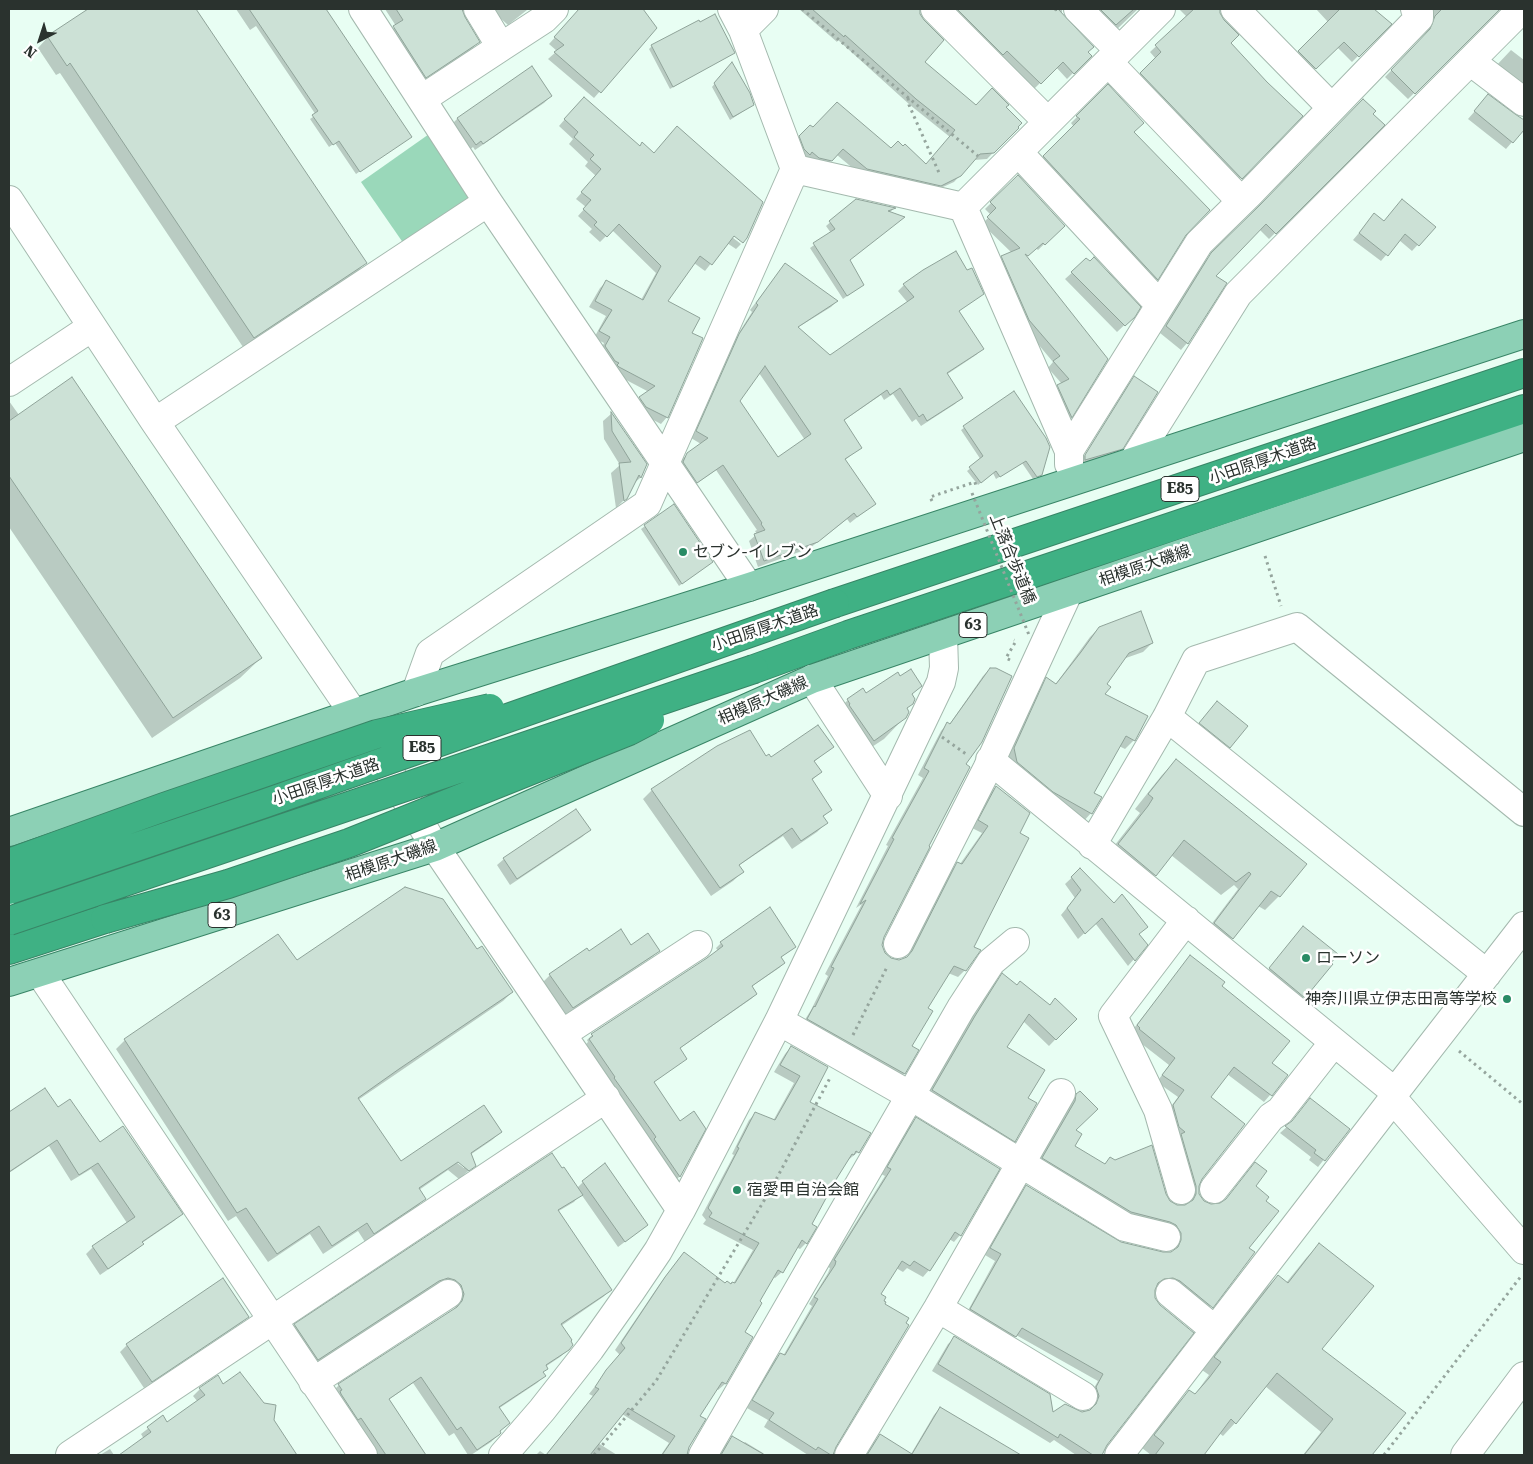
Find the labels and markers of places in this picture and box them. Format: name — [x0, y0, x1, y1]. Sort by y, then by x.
place label: セブン-イレブン — [693, 542, 812, 562]
marker: セブン-イレブン — [677, 546, 689, 558]
place label: ローソン — [1316, 948, 1380, 968]
marker: ローソン — [1300, 952, 1312, 964]
place label: 神奈川県立伊志田高等学校 — [1305, 989, 1497, 1009]
marker: 神奈川県立伊志田高等学校 — [1501, 993, 1513, 1005]
place label: 宿愛甲自治会館 — [747, 1180, 859, 1200]
marker: 宿愛甲自治会館 — [731, 1184, 743, 1196]

